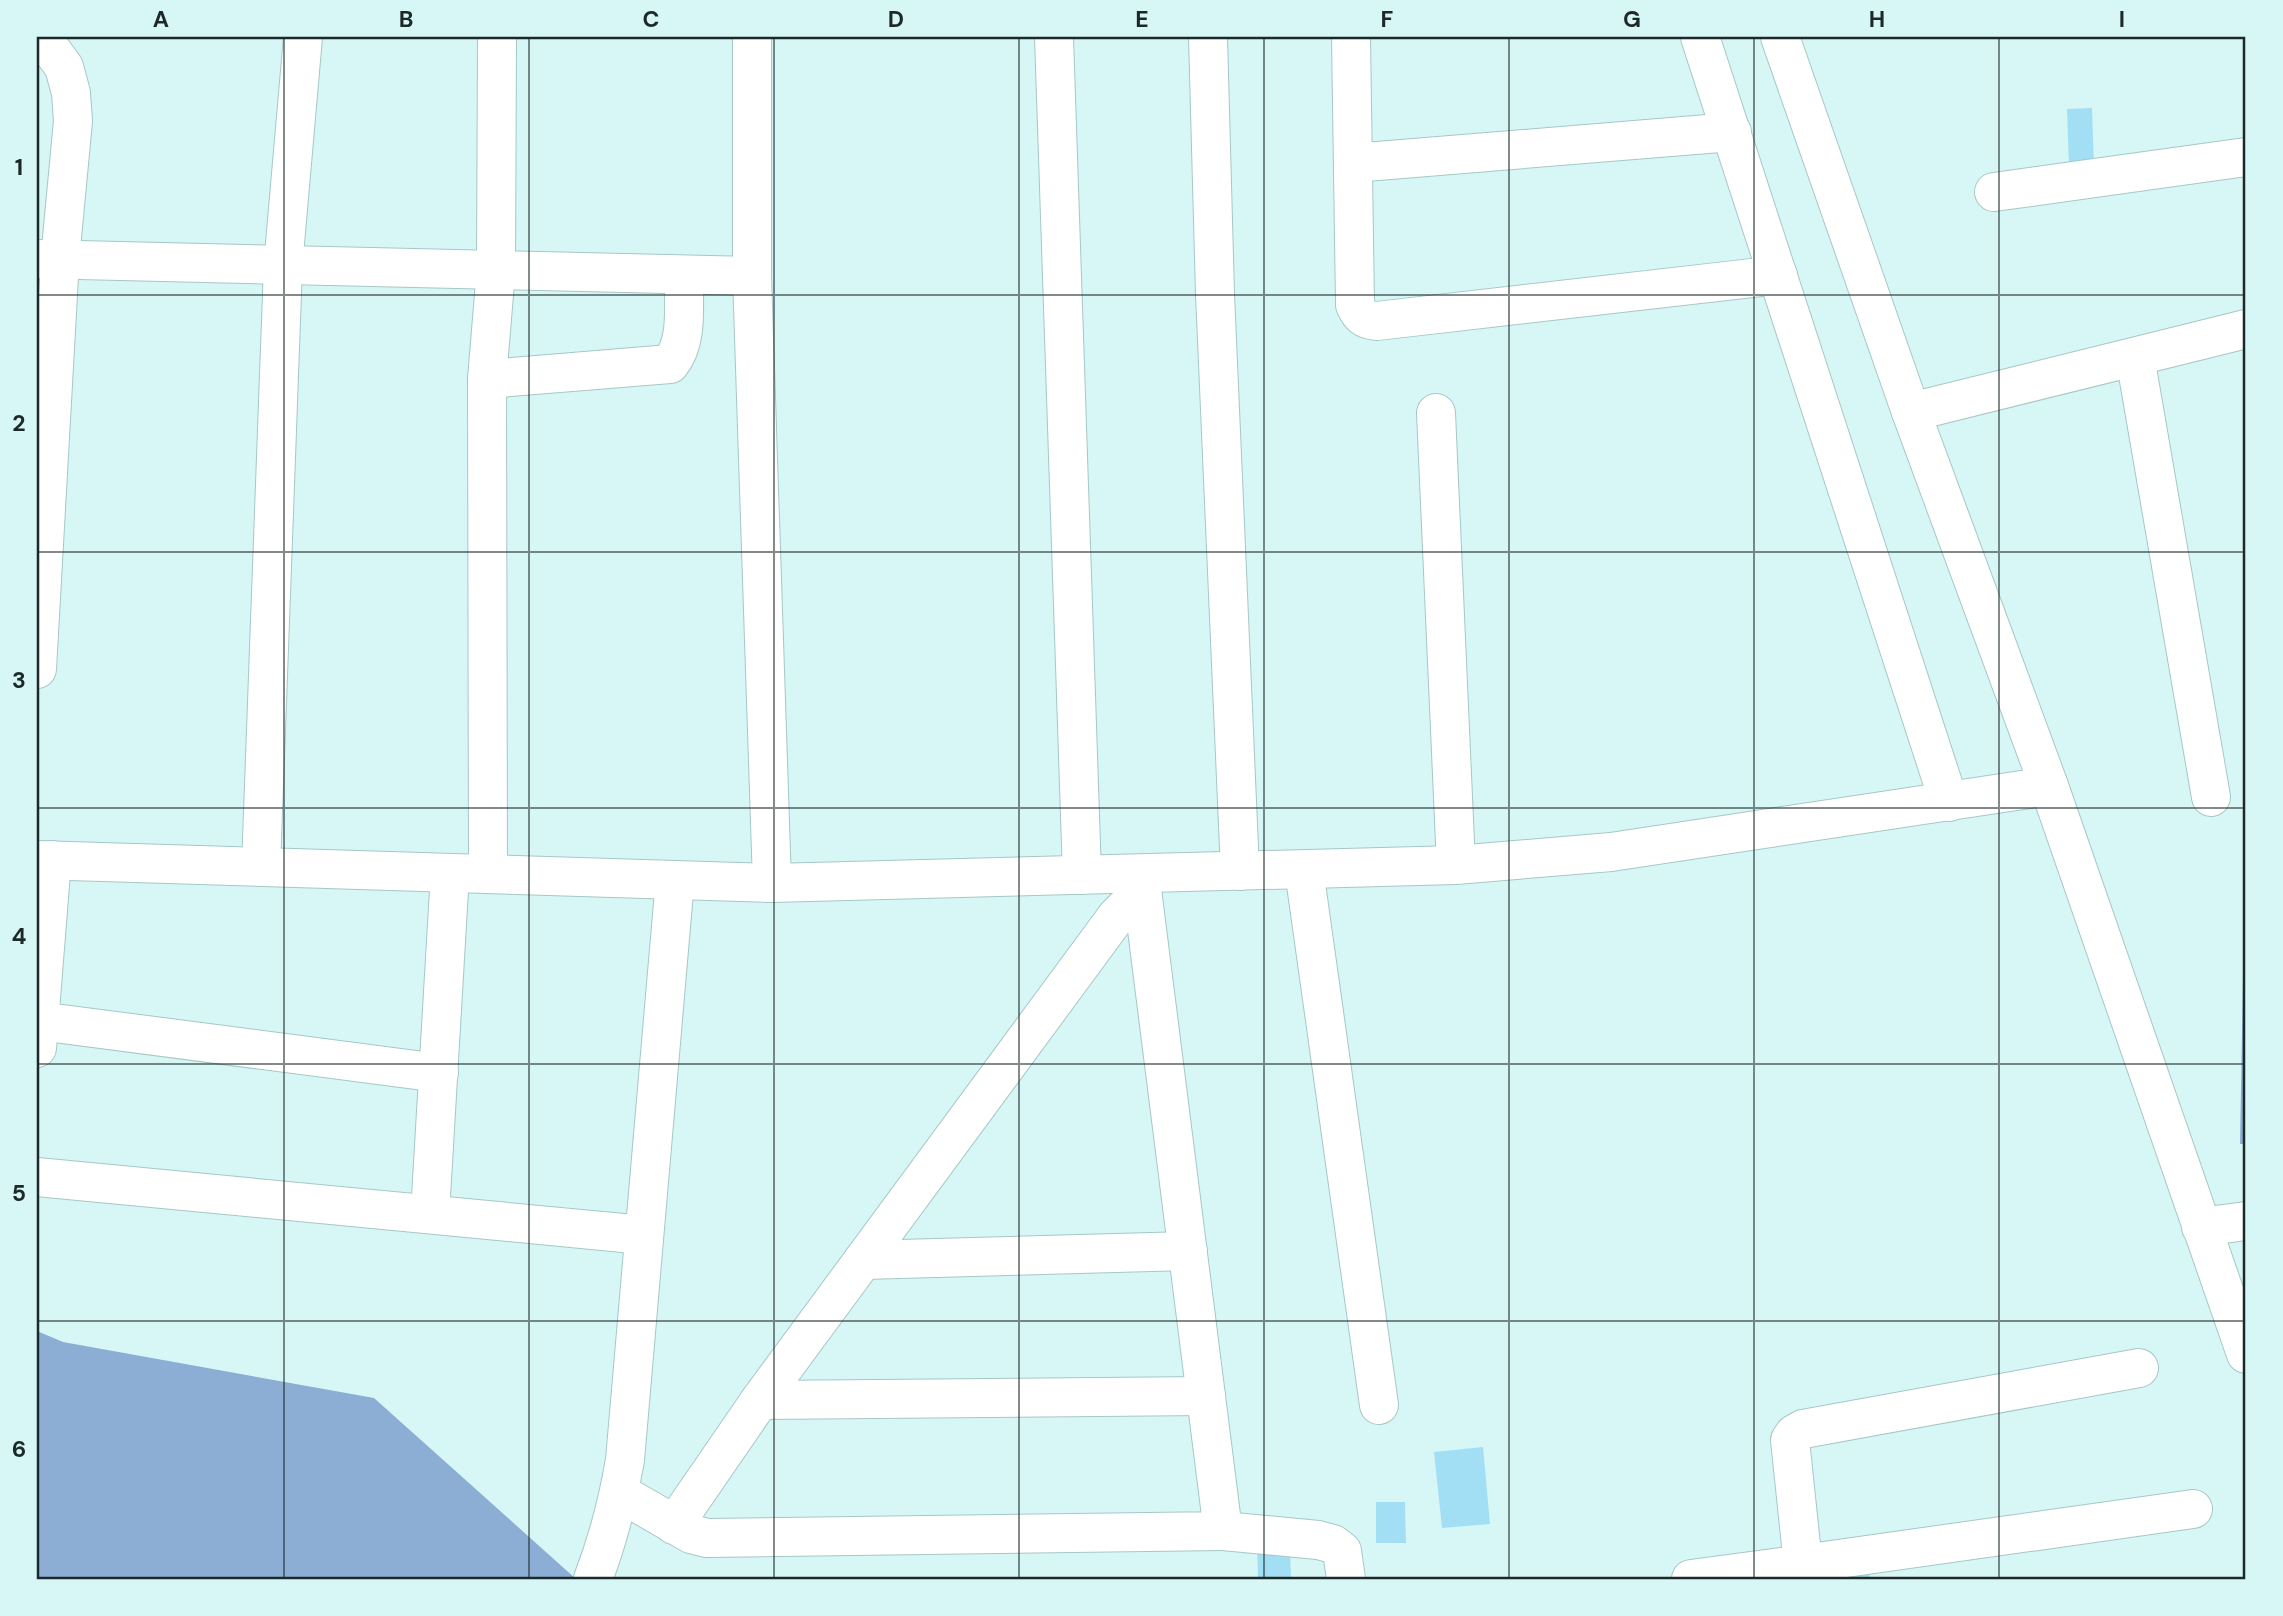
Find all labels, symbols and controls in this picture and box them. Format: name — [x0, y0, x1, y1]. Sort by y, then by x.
text: A — [153, 4, 169, 34]
text: B — [399, 4, 413, 34]
text: C — [643, 4, 659, 34]
text: D — [888, 4, 904, 34]
text: E — [1135, 4, 1149, 34]
text: F — [1381, 4, 1394, 34]
text: G — [1623, 4, 1641, 34]
text: H — [1869, 4, 1885, 34]
text: I — [2119, 4, 2125, 34]
text: 1 — [15, 152, 23, 182]
text: 2 — [12, 408, 26, 438]
text: 3 — [12, 665, 26, 695]
text: 4 — [12, 921, 27, 951]
text: 5 — [12, 1178, 26, 1208]
text: 6 — [12, 1434, 26, 1464]

